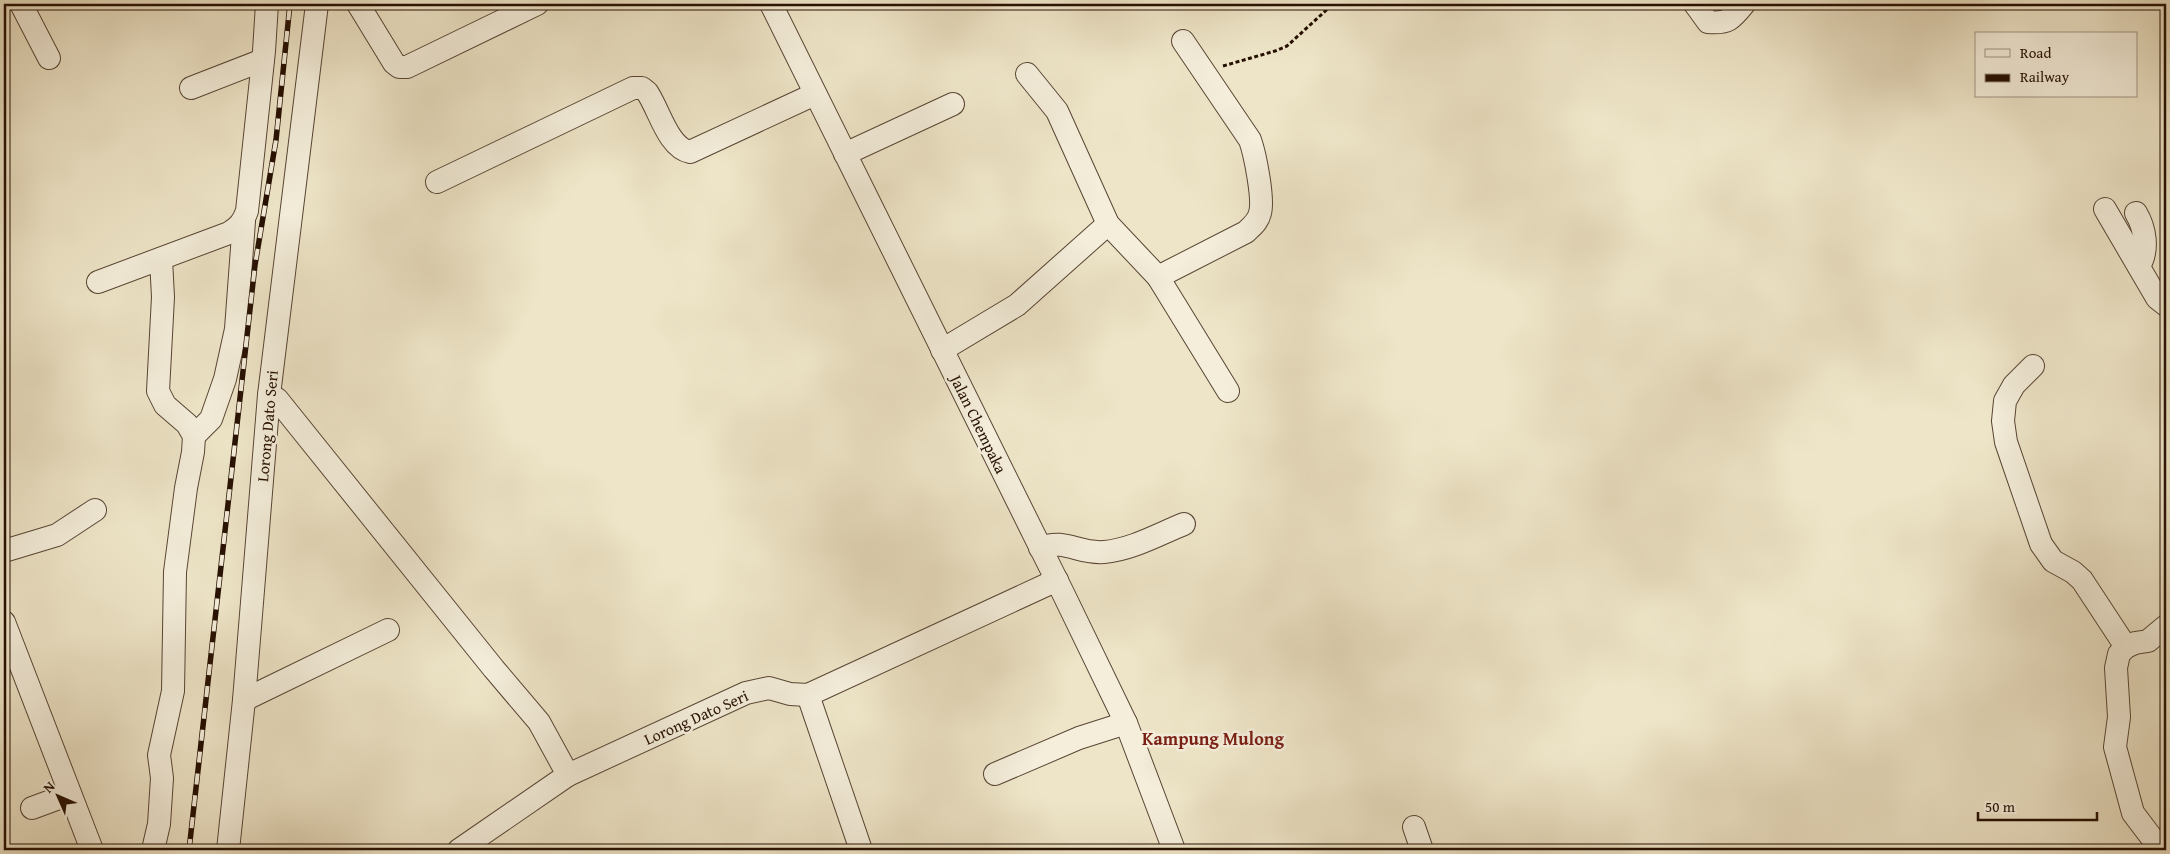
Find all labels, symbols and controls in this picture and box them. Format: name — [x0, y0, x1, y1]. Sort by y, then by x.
legend — [1975, 32, 2138, 98]
text: Road — [2020, 42, 2051, 63]
text: Railway — [2020, 66, 2070, 87]
street label: Lorong Dato Seri — [250, 369, 284, 483]
street label: Jalan Chempaka — [944, 369, 1013, 478]
street label: Lorong Dato Seri — [640, 683, 752, 751]
district label: Kampung Mulong — [1142, 725, 1284, 752]
north arrow — [32, 772, 82, 822]
text: N — [38, 776, 60, 797]
scale bar — [1978, 789, 2096, 821]
text: 50 m — [1985, 796, 2016, 817]

